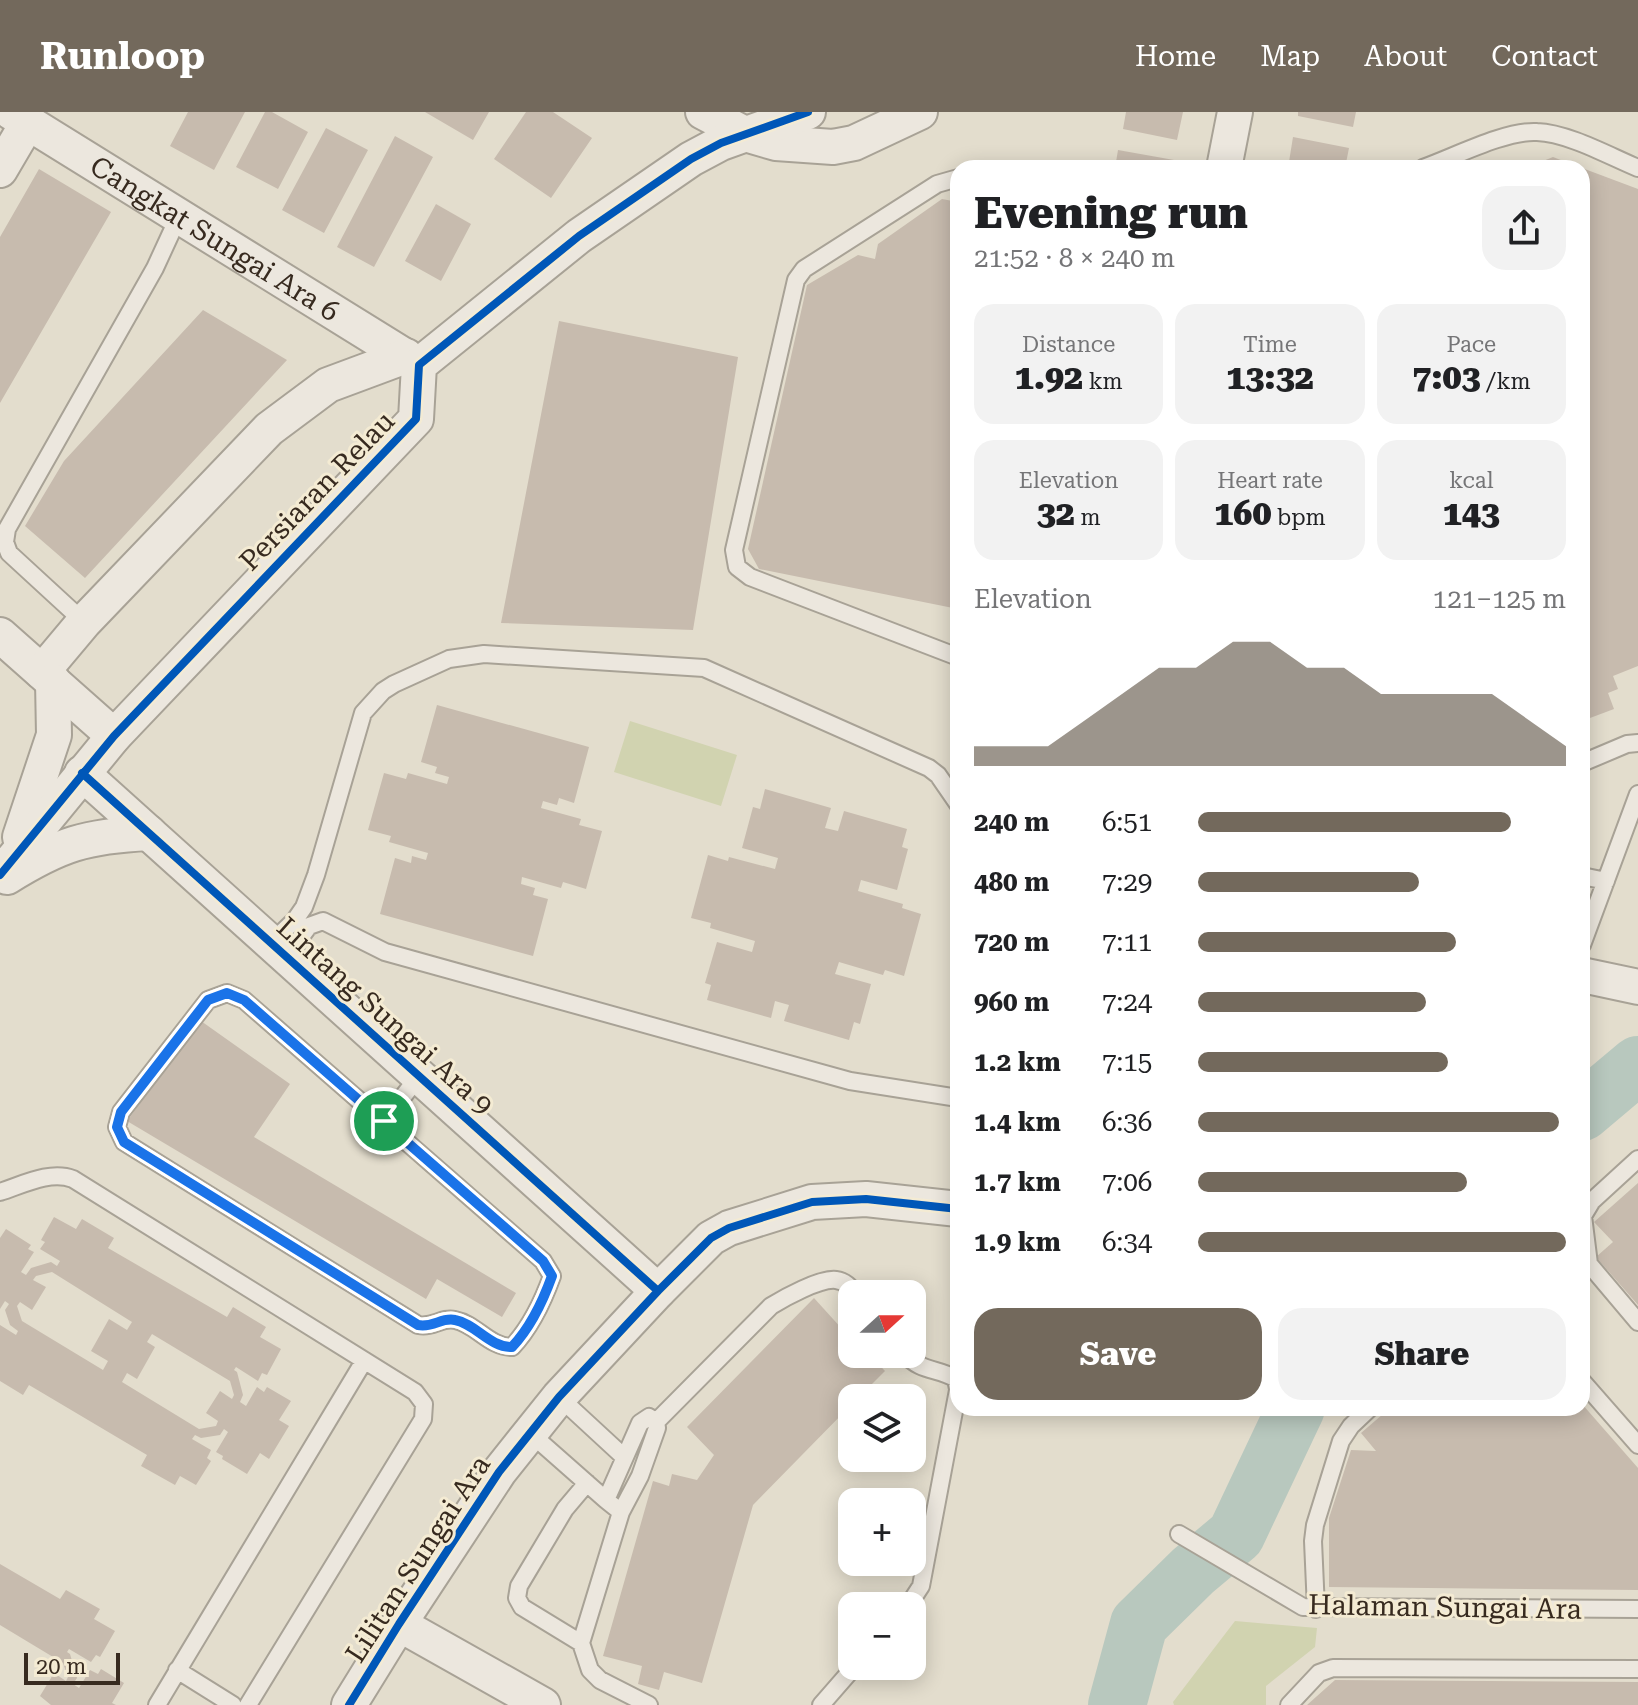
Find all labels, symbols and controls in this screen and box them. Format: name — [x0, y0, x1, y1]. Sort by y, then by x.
text: Runloop — [40, 34, 205, 78]
text: Home — [1135, 40, 1216, 73]
text: Map — [1260, 40, 1320, 73]
text: About — [1364, 40, 1447, 73]
text: Contact — [1491, 40, 1598, 73]
street label: Cangkat Sungai Ara 6 — [84, 149, 346, 328]
button: share — [1482, 186, 1566, 270]
text: Evening run — [974, 187, 1248, 239]
text: 21:52 · 8 × 240 m — [974, 243, 1175, 273]
text: Distance — [1022, 332, 1115, 357]
text: Time — [1243, 332, 1297, 357]
text: Pace — [1447, 332, 1496, 357]
text: 1.92 — [1015, 357, 1083, 397]
text: 13:32 — [1226, 357, 1314, 397]
text: 7:03 — [1412, 357, 1481, 397]
text: km — [1083, 369, 1123, 394]
text: /km — [1481, 369, 1530, 394]
street label: Persiaran Relau — [233, 405, 401, 577]
text: Elevation — [1019, 468, 1119, 493]
text: Heart rate — [1217, 468, 1323, 493]
text: kcal — [1449, 468, 1493, 493]
text: 32 — [1037, 493, 1075, 533]
text: 160 — [1214, 493, 1271, 533]
text: 143 — [1443, 493, 1500, 533]
text: m — [1075, 505, 1101, 530]
text: bpm — [1271, 505, 1326, 530]
text: Elevation — [974, 584, 1092, 614]
text: 121–125 m — [1433, 584, 1566, 614]
text: 240 m — [974, 807, 1049, 837]
text: 6:51 — [1102, 807, 1152, 837]
text: 480 m — [974, 867, 1049, 897]
text: 7:29 — [1102, 867, 1152, 897]
street label: Lintang Sungai Ara 9 — [270, 910, 500, 1122]
text: 720 m — [974, 927, 1049, 957]
text: 7:11 — [1102, 927, 1152, 957]
text: 960 m — [974, 987, 1049, 1017]
text: 7:24 — [1102, 987, 1152, 1017]
text: 1.2 km — [974, 1047, 1061, 1077]
text: 7:15 — [1102, 1047, 1152, 1077]
pin — [350, 1087, 418, 1155]
icon: arrive — [362, 1099, 406, 1143]
text: 1.4 km — [974, 1107, 1061, 1137]
text: 6:36 — [1102, 1107, 1152, 1137]
text: 1.7 km — [974, 1167, 1061, 1197]
text: 7:06 — [1102, 1167, 1152, 1197]
text: 1.9 km — [974, 1227, 1061, 1257]
text: 6:34 — [1102, 1227, 1152, 1257]
north arrow — [838, 1280, 926, 1368]
map controls — [838, 1280, 926, 1680]
button: Save — [974, 1308, 1262, 1400]
button: Share — [1278, 1308, 1566, 1400]
button: layers — [838, 1384, 926, 1472]
street label: Lilitan Sungai Ara — [339, 1449, 497, 1669]
button: + — [838, 1488, 926, 1576]
street label: Halaman Sungai Ara — [1308, 1588, 1582, 1626]
button: − — [838, 1592, 926, 1680]
scale bar — [24, 1649, 120, 1685]
text: 20 m — [36, 1654, 86, 1679]

